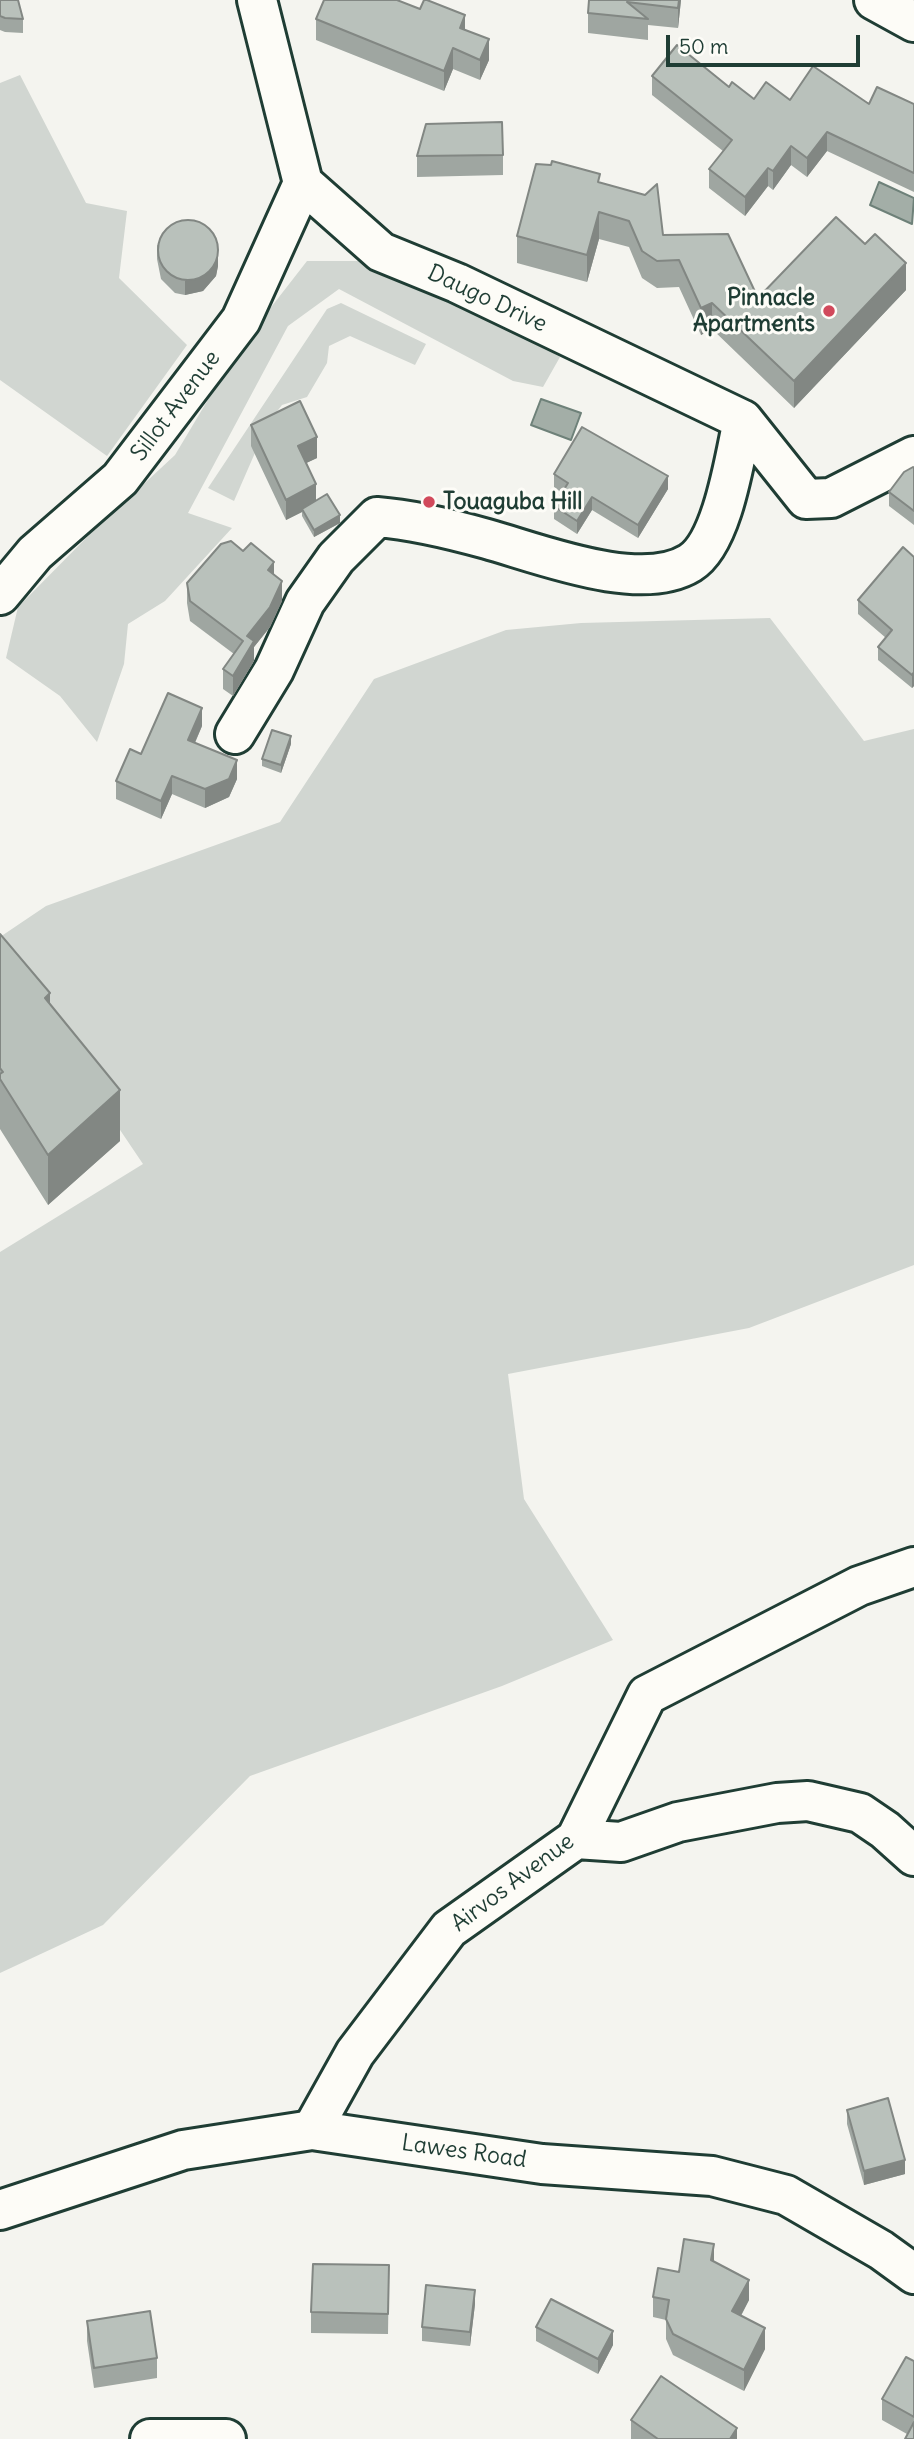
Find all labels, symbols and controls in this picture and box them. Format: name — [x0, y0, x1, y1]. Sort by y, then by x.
scale bar — [669, 21, 863, 65]
text: 50 m — [679, 33, 728, 60]
street label: Daugo Drive — [423, 259, 551, 339]
place label: Pinnacle Apartments — [693, 284, 815, 338]
marker: Pinnacle Apartments — [821, 303, 837, 319]
street label: Sillot Avenue — [125, 345, 227, 467]
place label: Touaguba Hill — [443, 488, 582, 516]
marker: Touaguba Hill — [421, 494, 437, 510]
street label: Airvos Avenue — [446, 1828, 580, 1938]
street label: Lawes Road — [400, 2130, 528, 2174]

